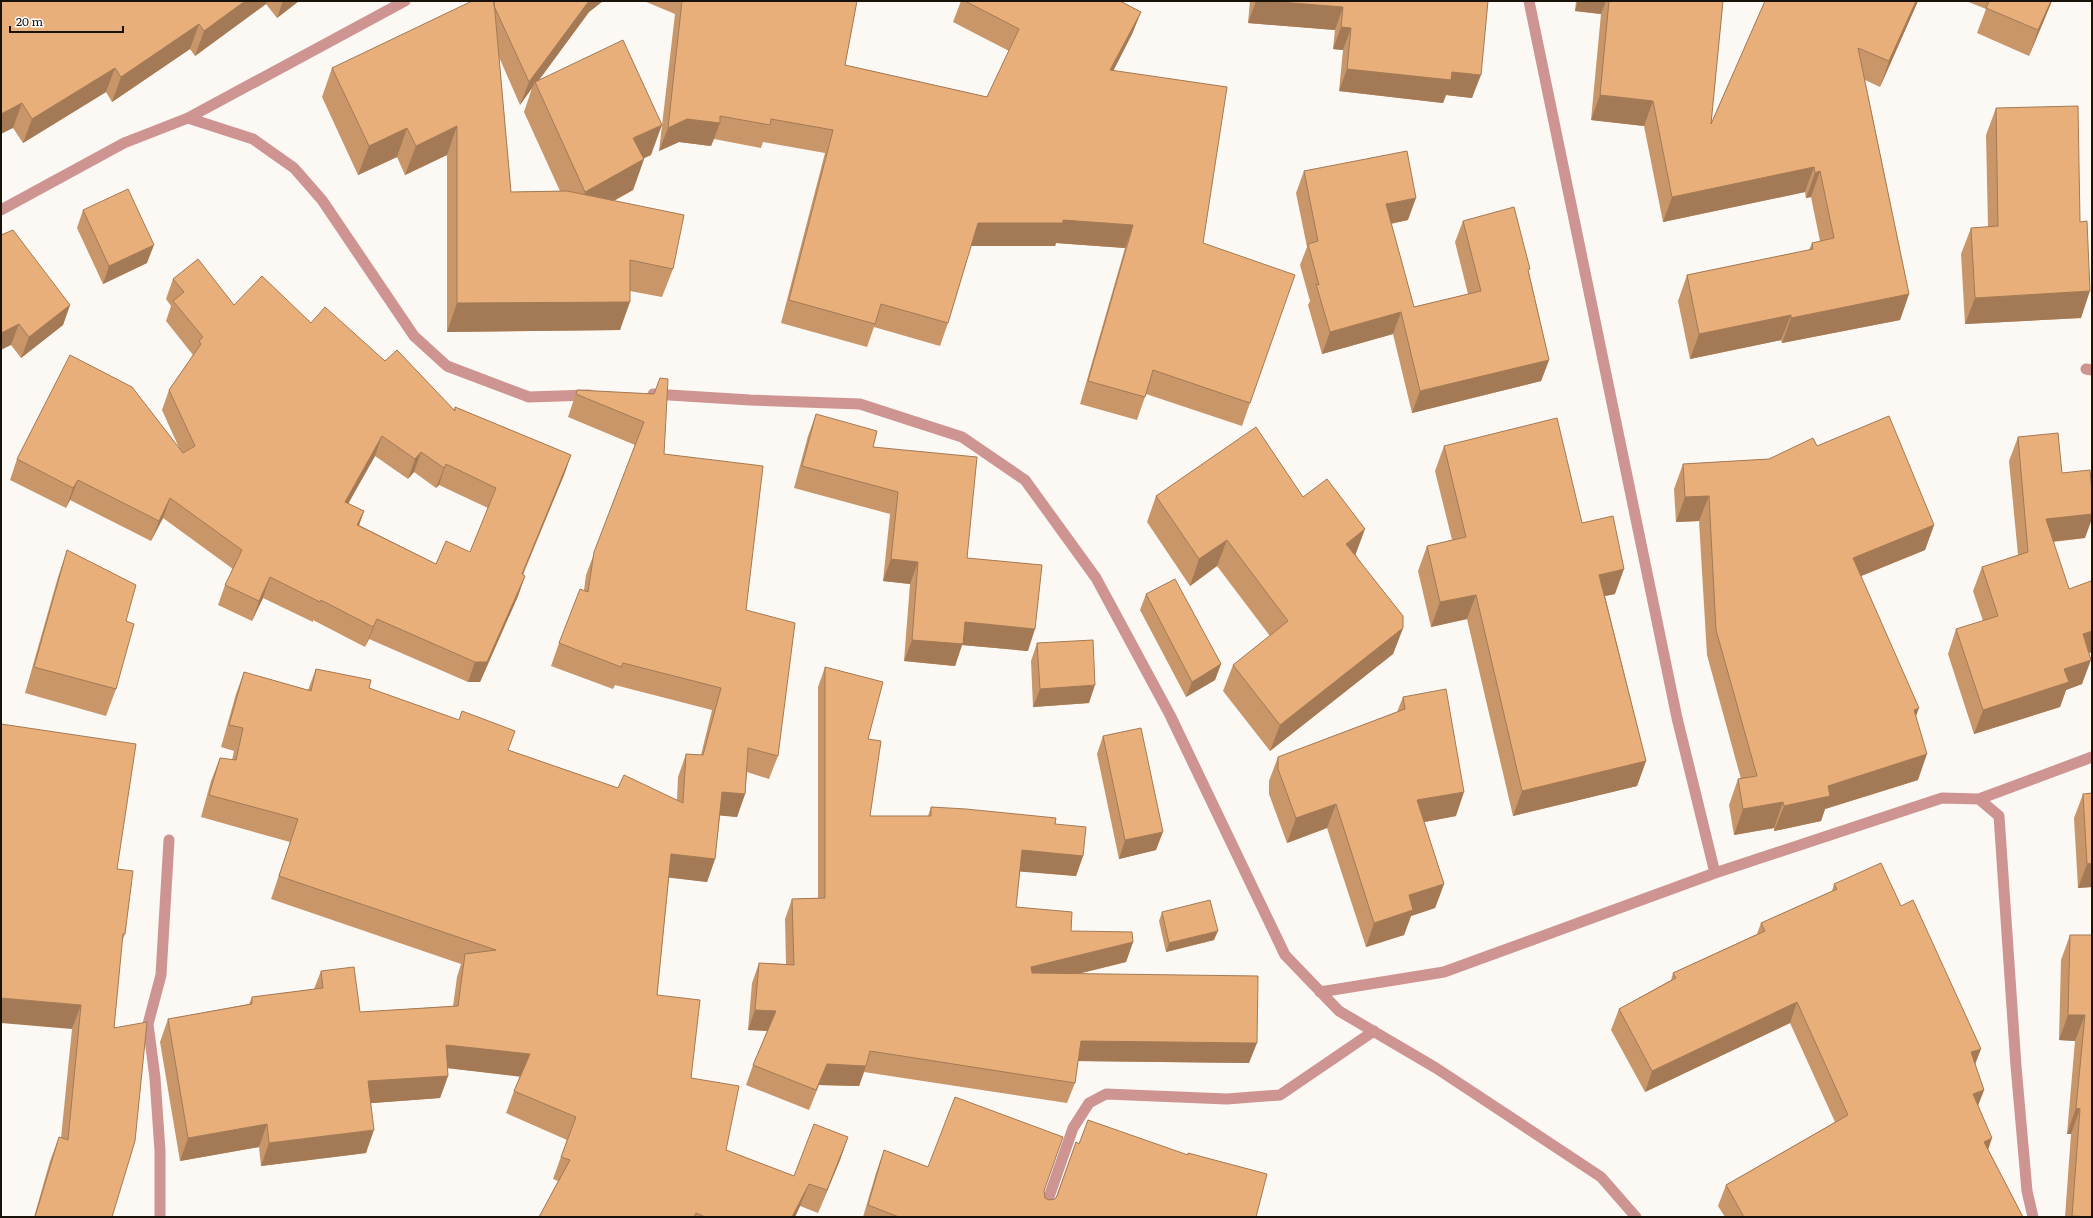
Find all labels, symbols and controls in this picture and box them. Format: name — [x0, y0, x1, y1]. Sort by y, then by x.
scale bar — [10, 8, 123, 34]
text: 20 m — [16, 12, 43, 30]

